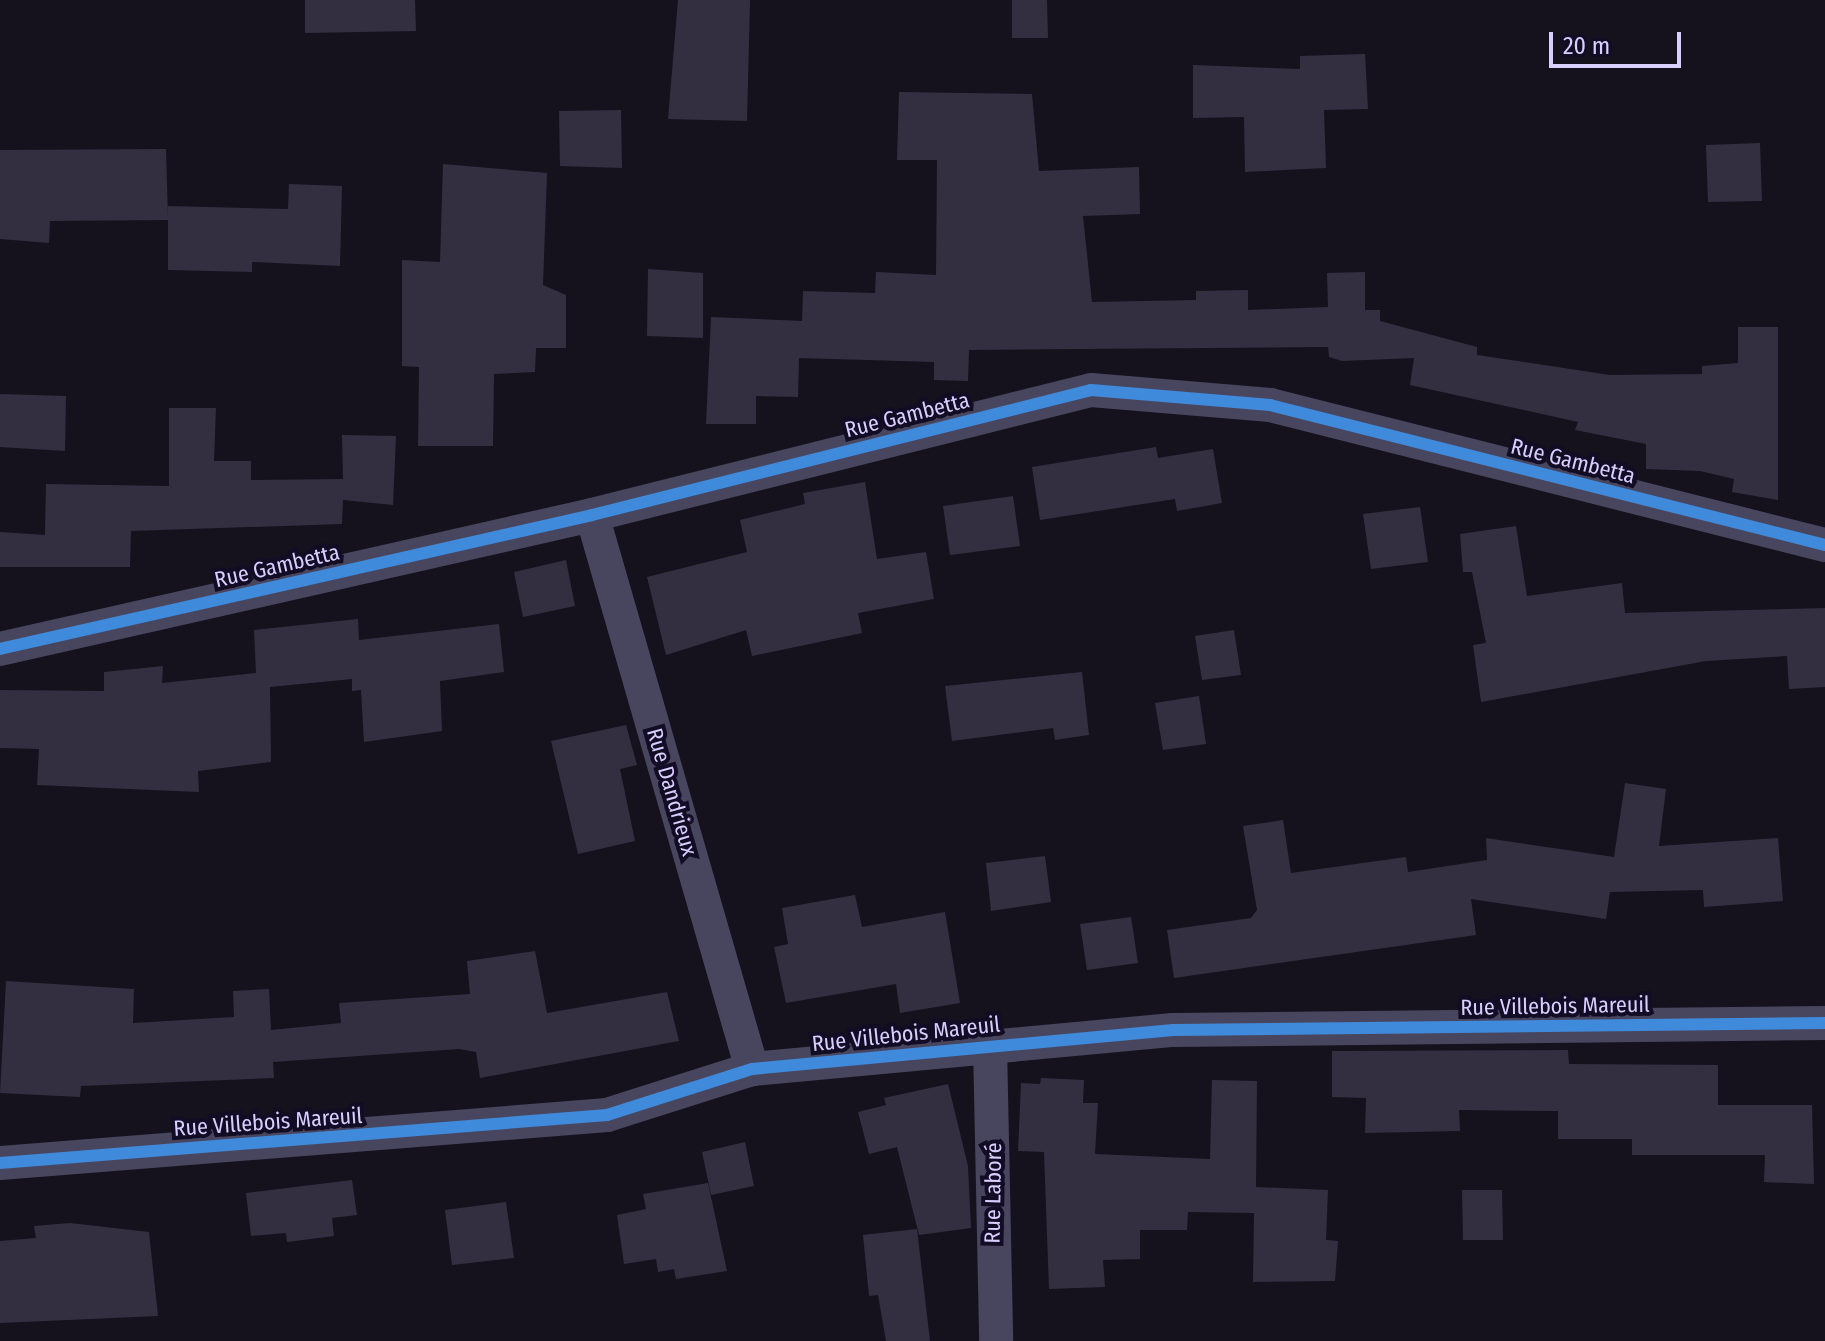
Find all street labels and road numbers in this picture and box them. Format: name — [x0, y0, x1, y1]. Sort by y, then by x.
street label: Rue Gambetta — [842, 387, 972, 443]
street label: Rue Gambetta — [1508, 433, 1638, 489]
street label: Rue Gambetta — [212, 539, 342, 593]
street label: Rue Dandrieux — [641, 725, 703, 859]
street label: Rue Villebois Mareuil — [1460, 991, 1650, 1021]
street label: Rue Villebois Mareuil — [811, 1011, 1001, 1057]
street label: Rue Villebois Mareuil — [173, 1102, 363, 1142]
street label: Rue Laboré — [979, 1142, 1007, 1244]

